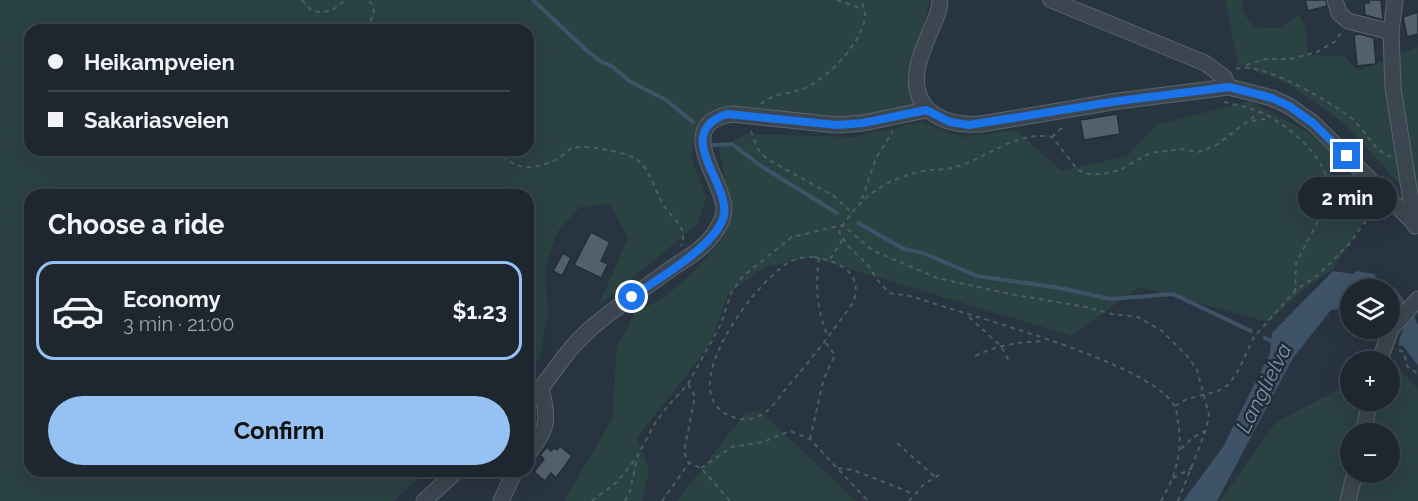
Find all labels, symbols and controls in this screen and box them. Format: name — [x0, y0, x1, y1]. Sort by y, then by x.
text: Heikampveien — [84, 49, 235, 75]
text: Sakariasveien — [84, 107, 229, 133]
route end — [1333, 142, 1360, 169]
callout: 2 min — [1298, 177, 1396, 219]
text: 2 min — [1322, 186, 1373, 210]
text: Choose a ride — [48, 209, 224, 240]
map controls — [1340, 279, 1400, 483]
button: layers — [1340, 279, 1400, 339]
route start — [618, 283, 645, 310]
icon: car — [51, 284, 105, 338]
text: Economy — [123, 286, 221, 312]
text: $1.23 — [453, 298, 507, 324]
text: 3 min · 21:00 — [123, 312, 234, 336]
water label: Langlielva — [1230, 339, 1297, 437]
button: + — [1340, 351, 1400, 411]
button: Confirm — [48, 396, 510, 465]
button: − — [1340, 423, 1400, 483]

